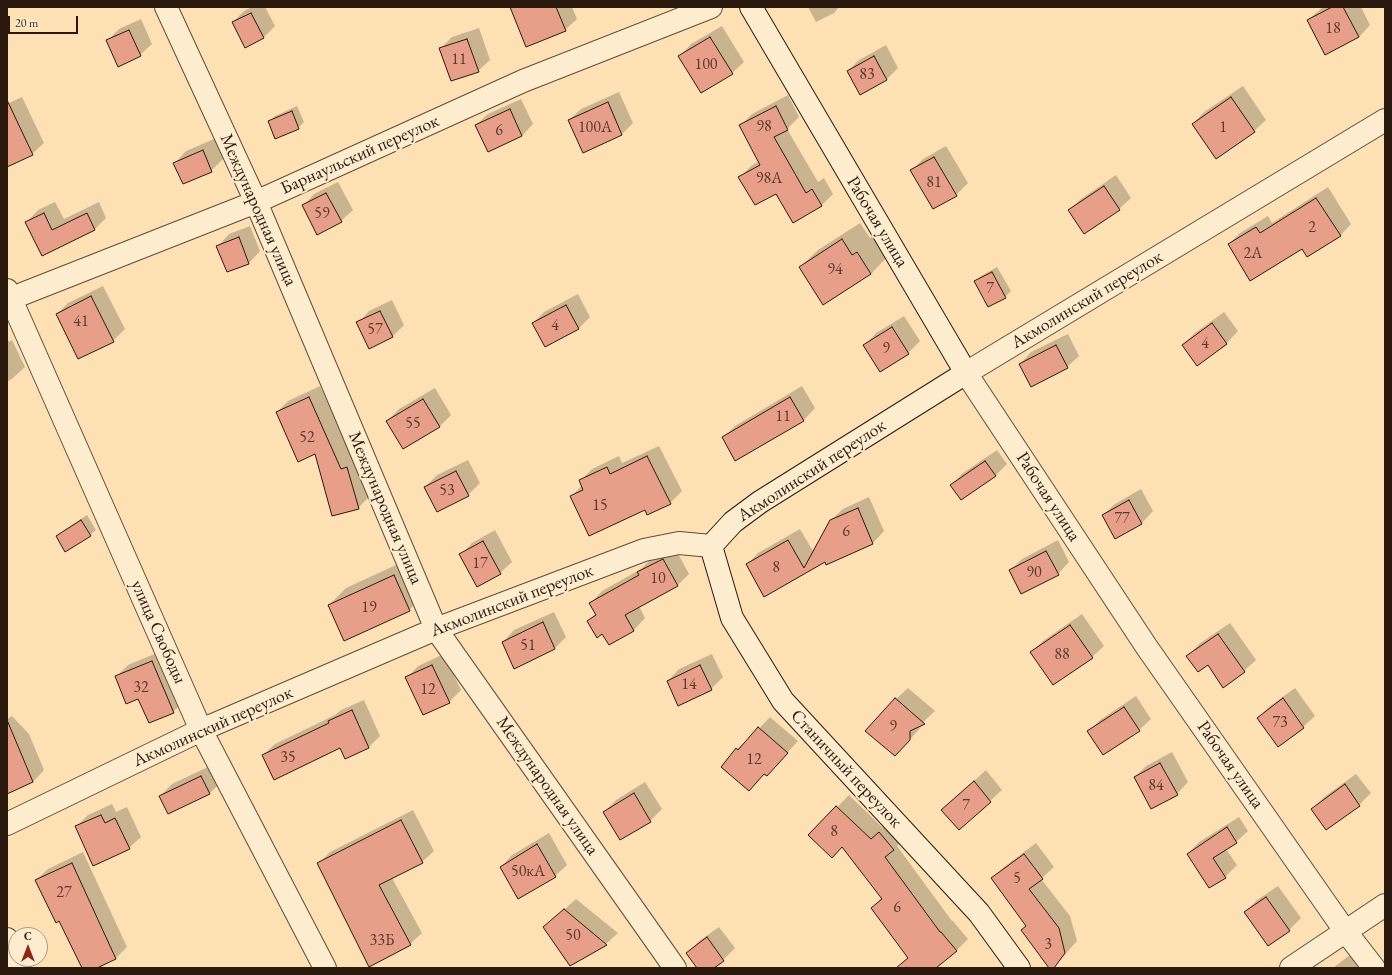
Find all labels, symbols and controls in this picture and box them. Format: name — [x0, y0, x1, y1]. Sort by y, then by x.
scale bar — [10, 8, 80, 34]
text: 20 m — [15, 15, 38, 31]
house number: 18 — [1325, 19, 1341, 39]
house number: 11 — [451, 50, 467, 70]
house number: 100 — [694, 55, 718, 75]
house number: 83 — [859, 65, 875, 85]
street label: Барнаульский переулок — [277, 110, 443, 200]
house number: 98 — [756, 117, 772, 137]
house number: 100А — [578, 118, 612, 138]
house number: 1 — [1219, 118, 1227, 138]
house number: 6 — [495, 121, 503, 141]
street label: Международная улица — [215, 131, 301, 289]
house number: 98А — [756, 169, 782, 189]
street label: Рабочая улица — [841, 173, 913, 271]
house number: 81 — [926, 173, 942, 193]
house number: 59 — [314, 204, 330, 224]
house number: 2 — [1308, 218, 1316, 238]
house number: 2А — [1244, 244, 1262, 264]
street label: Акмолинский переулок — [1007, 246, 1167, 354]
house number: 94 — [827, 260, 843, 280]
house number: 7 — [986, 279, 994, 299]
house number: 41 — [73, 312, 89, 332]
house number: 4 — [551, 316, 559, 336]
house number: 57 — [367, 320, 383, 340]
house number: 4 — [1201, 334, 1209, 354]
house number: 9 — [882, 339, 890, 359]
house number: 11 — [775, 407, 791, 427]
house number: 55 — [405, 414, 421, 434]
street label: Акмолинский переулок — [734, 415, 890, 527]
house number: 52 — [299, 428, 315, 448]
street label: Международная улица — [343, 428, 427, 588]
street label: Рабочая улица — [1011, 448, 1085, 546]
house number: 53 — [439, 481, 455, 501]
house number: 15 — [592, 496, 608, 516]
house number: 77 — [1114, 509, 1130, 529]
house number: 6 — [842, 522, 850, 542]
house number: 17 — [472, 554, 488, 574]
house number: 8 — [772, 558, 780, 578]
street label: Акмолинский переулок — [428, 560, 596, 642]
house number: 90 — [1026, 563, 1042, 583]
house number: 10 — [650, 569, 666, 589]
street label: улица Свободы — [126, 577, 190, 687]
house number: 19 — [361, 598, 377, 618]
house number: 51 — [520, 636, 536, 656]
house number: 88 — [1054, 645, 1070, 665]
house number: 14 — [681, 675, 697, 695]
house number: 32 — [133, 678, 149, 698]
house number: 12 — [420, 680, 436, 700]
street label: Акмолинский переулок — [130, 682, 296, 772]
street label: Станичный переулок — [786, 705, 906, 833]
street label: Международная улица — [491, 713, 603, 859]
house number: 73 — [1272, 713, 1288, 733]
house number: 9 — [889, 717, 897, 737]
street label: Рабочая улица — [1192, 717, 1268, 813]
house number: 35 — [280, 748, 296, 768]
house number: 12 — [746, 750, 762, 770]
house number: 84 — [1148, 776, 1164, 796]
house number: 7 — [962, 796, 970, 816]
house number: 8 — [830, 822, 838, 842]
house number: 50кА — [511, 862, 545, 882]
house number: 5 — [1013, 869, 1021, 889]
house number: 27 — [56, 883, 72, 903]
house number: 6 — [893, 898, 901, 918]
house number: 50 — [565, 926, 581, 946]
north arrow — [8, 927, 48, 967]
text: С — [24, 929, 32, 943]
house number: 33Б — [370, 931, 394, 951]
house number: 3 — [1044, 935, 1052, 955]

